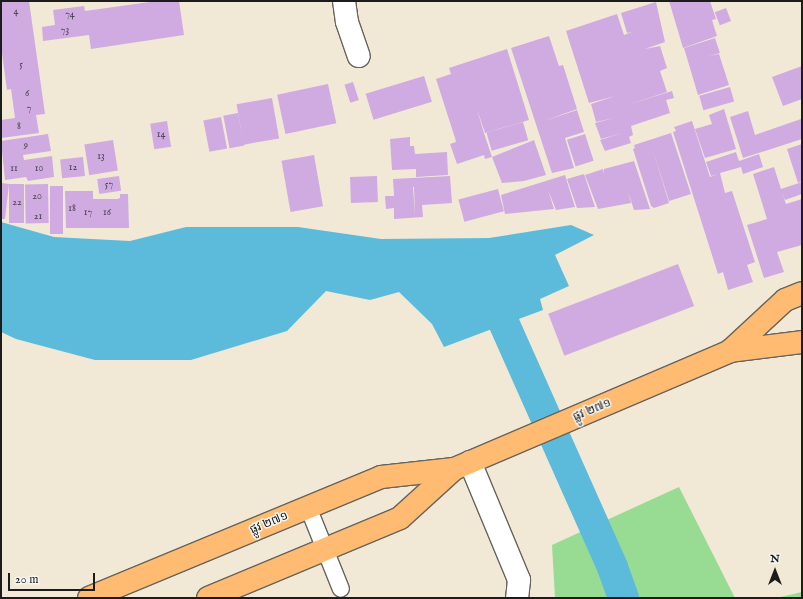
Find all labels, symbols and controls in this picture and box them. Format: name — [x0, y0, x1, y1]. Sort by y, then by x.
house number: 4 — [14, 6, 18, 18]
house number: 74 — [65, 9, 75, 21]
house number: 73 — [61, 25, 69, 37]
house number: 5 — [19, 59, 23, 71]
house number: 6 — [25, 88, 29, 100]
house number: 7 — [27, 103, 31, 115]
house number: 8 — [17, 121, 21, 133]
house number: 14 — [157, 129, 165, 141]
house number: 9 — [24, 140, 28, 152]
house number: 13 — [97, 151, 105, 163]
house number: 12 — [69, 162, 77, 174]
house number: 11 — [10, 163, 18, 175]
house number: 10 — [35, 163, 43, 175]
house number: 57 — [105, 179, 113, 191]
house number: 20 — [32, 191, 42, 203]
house number: 22 — [12, 197, 22, 209]
house number: 18 — [68, 203, 76, 215]
house number: 17 — [84, 207, 92, 219]
house number: 16 — [103, 207, 111, 219]
house number: 21 — [34, 211, 42, 223]
street label: ផ្លូវ ២៧១ — [571, 396, 613, 424]
street label: ផ្លូវ ២៧១ — [248, 509, 290, 537]
north arrow — [755, 551, 795, 591]
text: N — [770, 552, 780, 566]
scale bar — [10, 565, 97, 591]
text: 20 m — [15, 572, 38, 587]

